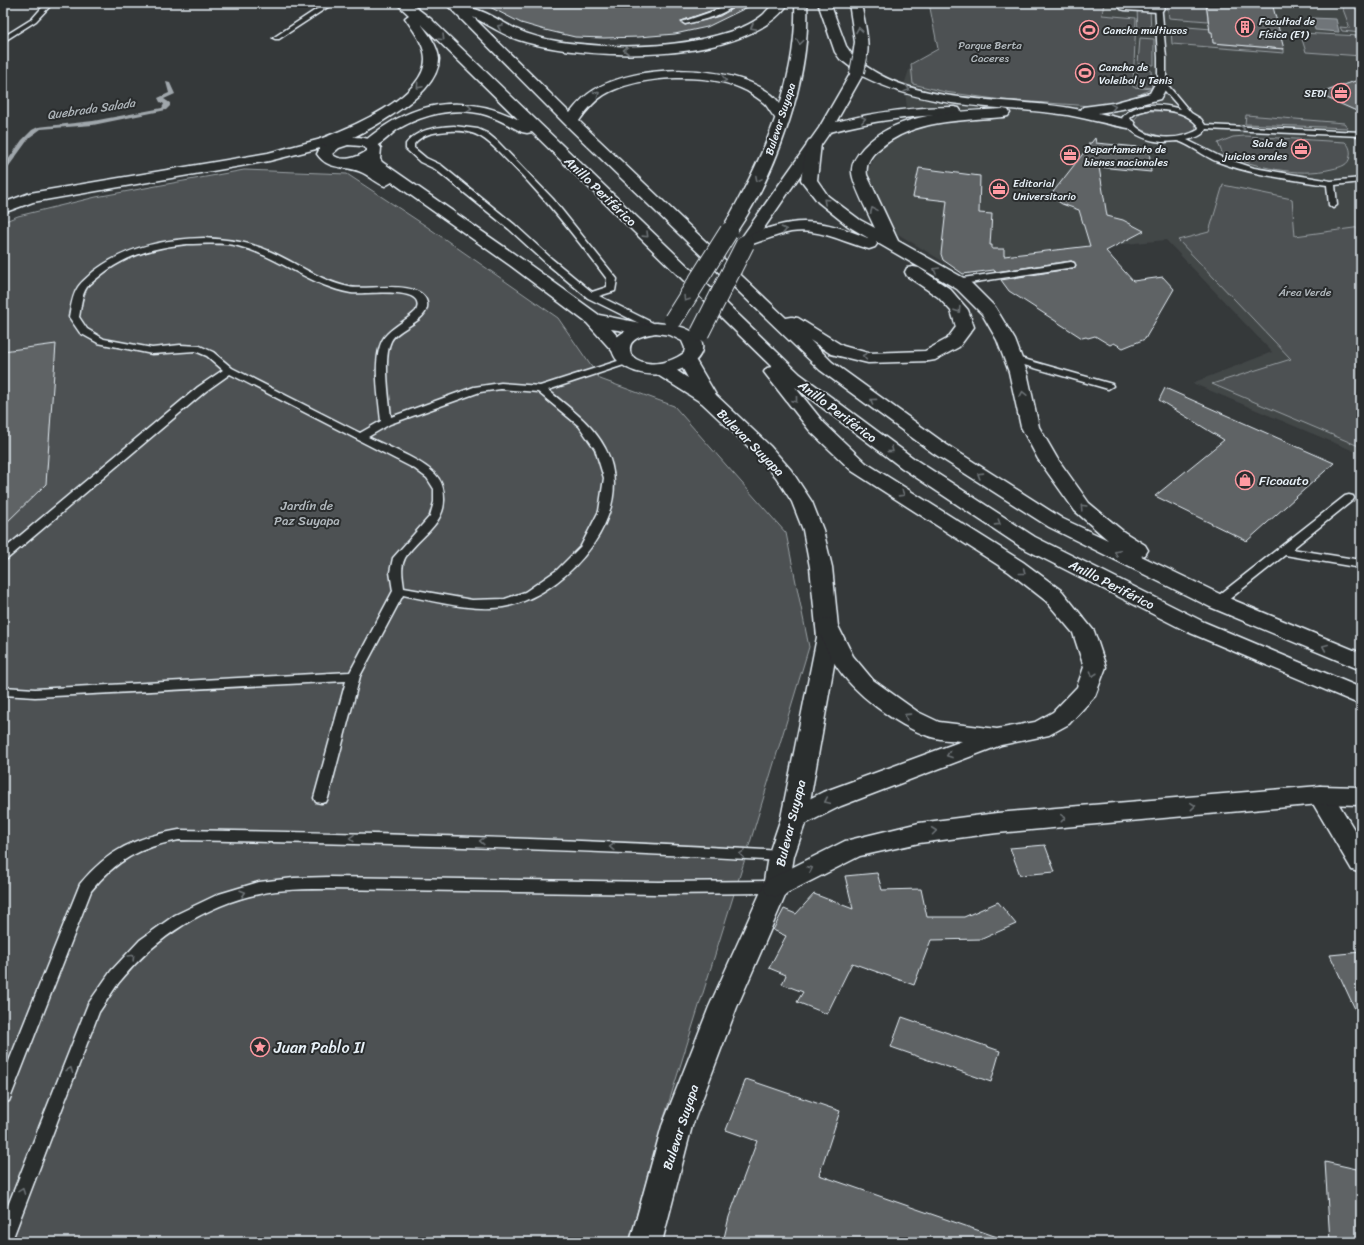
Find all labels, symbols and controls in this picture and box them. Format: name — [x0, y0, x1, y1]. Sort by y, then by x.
place label: Facultad de Física (E1) — [1259, 12, 1315, 44]
building icon: Facultad de Física (E1) — [1234, 16, 1256, 38]
sports icon: Cancha multiusos — [1078, 19, 1100, 41]
place label: Cancha multiusos — [1103, 21, 1188, 40]
one-way arrow — [750, 23, 757, 30]
one-way arrow — [497, 24, 504, 32]
one-way arrow — [855, 27, 864, 33]
one-way arrow — [437, 33, 445, 41]
park label: Parque Berta Caceres — [958, 36, 1022, 68]
one-way arrow — [796, 39, 805, 45]
one-way arrow — [623, 46, 629, 54]
place label: Cancha de Voleibol y Tenis — [1099, 58, 1173, 90]
sports icon: Cancha de Voleibol y Tenis — [1074, 62, 1096, 84]
one-way arrow — [721, 75, 727, 83]
street label: Bulevar Suyapa — [760, 80, 801, 158]
one-way arrow — [417, 81, 424, 89]
office icon: SEDI — [1330, 82, 1352, 104]
one-way arrow — [903, 84, 910, 93]
place label: SEDI — [1304, 84, 1328, 103]
one-way arrow — [593, 91, 600, 99]
water label: Quebrada Salada — [46, 92, 137, 126]
one-way arrow — [466, 104, 472, 113]
one-way arrow — [1110, 104, 1116, 112]
one-way arrow — [859, 115, 866, 124]
one-way arrow — [1239, 124, 1245, 133]
place label: Sala de juicios orales — [1221, 134, 1288, 166]
office icon: Sala de juicios orales — [1290, 138, 1312, 160]
place label: Departamento de bienes nacionales — [1084, 140, 1169, 172]
office icon: Departamento de bienes nacionales — [1059, 144, 1081, 166]
street label: Anillo Periférico — [558, 150, 643, 233]
place label: Editorial Universitario — [1013, 174, 1076, 206]
one-way arrow — [755, 175, 762, 182]
office icon: Editorial Universitario — [988, 178, 1010, 200]
one-way arrow — [823, 198, 831, 206]
one-way arrow — [870, 206, 878, 214]
one-way arrow — [781, 227, 787, 235]
one-way arrow — [641, 230, 649, 238]
one-way arrow — [933, 268, 940, 275]
park label: Área Verde — [1278, 283, 1332, 302]
one-way arrow — [683, 295, 691, 302]
one-way arrow — [953, 306, 960, 313]
one-way arrow — [862, 353, 868, 361]
street label: Anillo Periférico — [793, 373, 883, 449]
one-way arrow — [1019, 391, 1027, 397]
one-way arrow — [790, 395, 797, 402]
one-way arrow — [871, 399, 878, 406]
street label: Bulevar Suyapa — [711, 403, 790, 482]
one-way arrow — [886, 445, 893, 452]
shop icon: Ficoauto — [1234, 469, 1256, 491]
place label: Ficoauto — [1259, 469, 1309, 492]
one-way arrow — [977, 472, 984, 480]
one-way arrow — [898, 490, 905, 497]
park label: Jardín de Paz Suyapa — [274, 494, 340, 532]
one-way arrow — [1080, 504, 1088, 512]
one-way arrow — [994, 518, 1001, 525]
one-way arrow — [1114, 550, 1122, 558]
street label: Anillo Periférico — [1064, 552, 1159, 616]
one-way arrow — [1019, 568, 1026, 575]
one-way arrow — [1322, 644, 1329, 652]
one-way arrow — [1089, 671, 1097, 678]
one-way arrow — [904, 713, 911, 720]
one-way arrow — [945, 751, 952, 759]
street label: Bulevar Suyapa — [769, 777, 812, 869]
one-way arrow — [824, 796, 831, 804]
one-way arrow — [1190, 802, 1196, 811]
one-way arrow — [1060, 813, 1066, 822]
one-way arrow — [931, 827, 937, 836]
one-way arrow — [349, 833, 355, 842]
one-way arrow — [479, 837, 485, 845]
one-way arrow — [609, 842, 615, 851]
one-way arrow — [739, 849, 745, 858]
one-way arrow — [806, 866, 814, 874]
one-way arrow — [239, 889, 246, 898]
one-way arrow — [127, 954, 135, 962]
place label: Juan Pablo II — [273, 1033, 365, 1062]
place icon: Juan Pablo II — [249, 1036, 271, 1058]
one-way arrow — [65, 1066, 73, 1073]
street label: Bulevar Suyapa — [656, 1081, 705, 1173]
one-way arrow — [18, 1187, 26, 1194]

